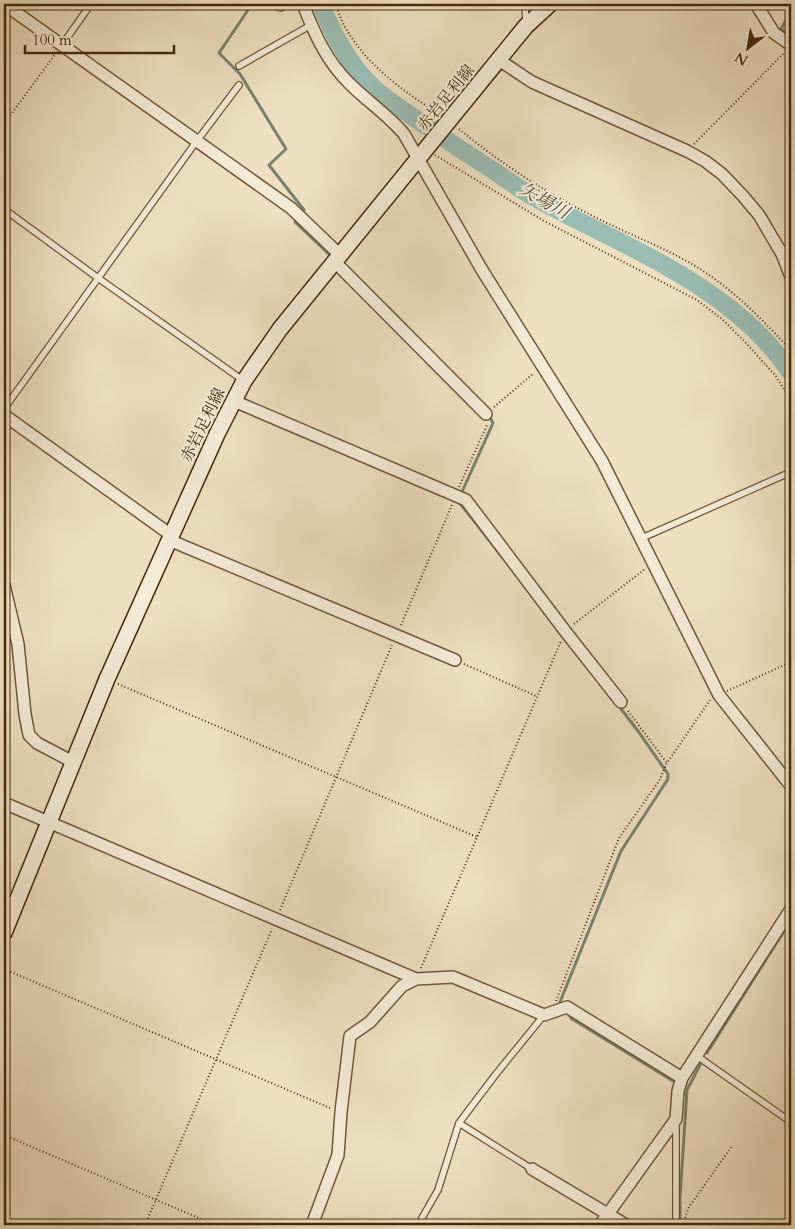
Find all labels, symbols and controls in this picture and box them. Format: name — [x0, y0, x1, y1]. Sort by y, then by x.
scale bar — [25, 22, 174, 54]
north arrow — [722, 22, 772, 72]
text: 100 m — [32, 30, 72, 50]
text: N — [731, 47, 752, 70]
street label: 赤岩足利線 — [412, 60, 480, 136]
water label: 矢場川 — [514, 177, 575, 226]
street label: 赤岩足利線 — [176, 384, 230, 466]

